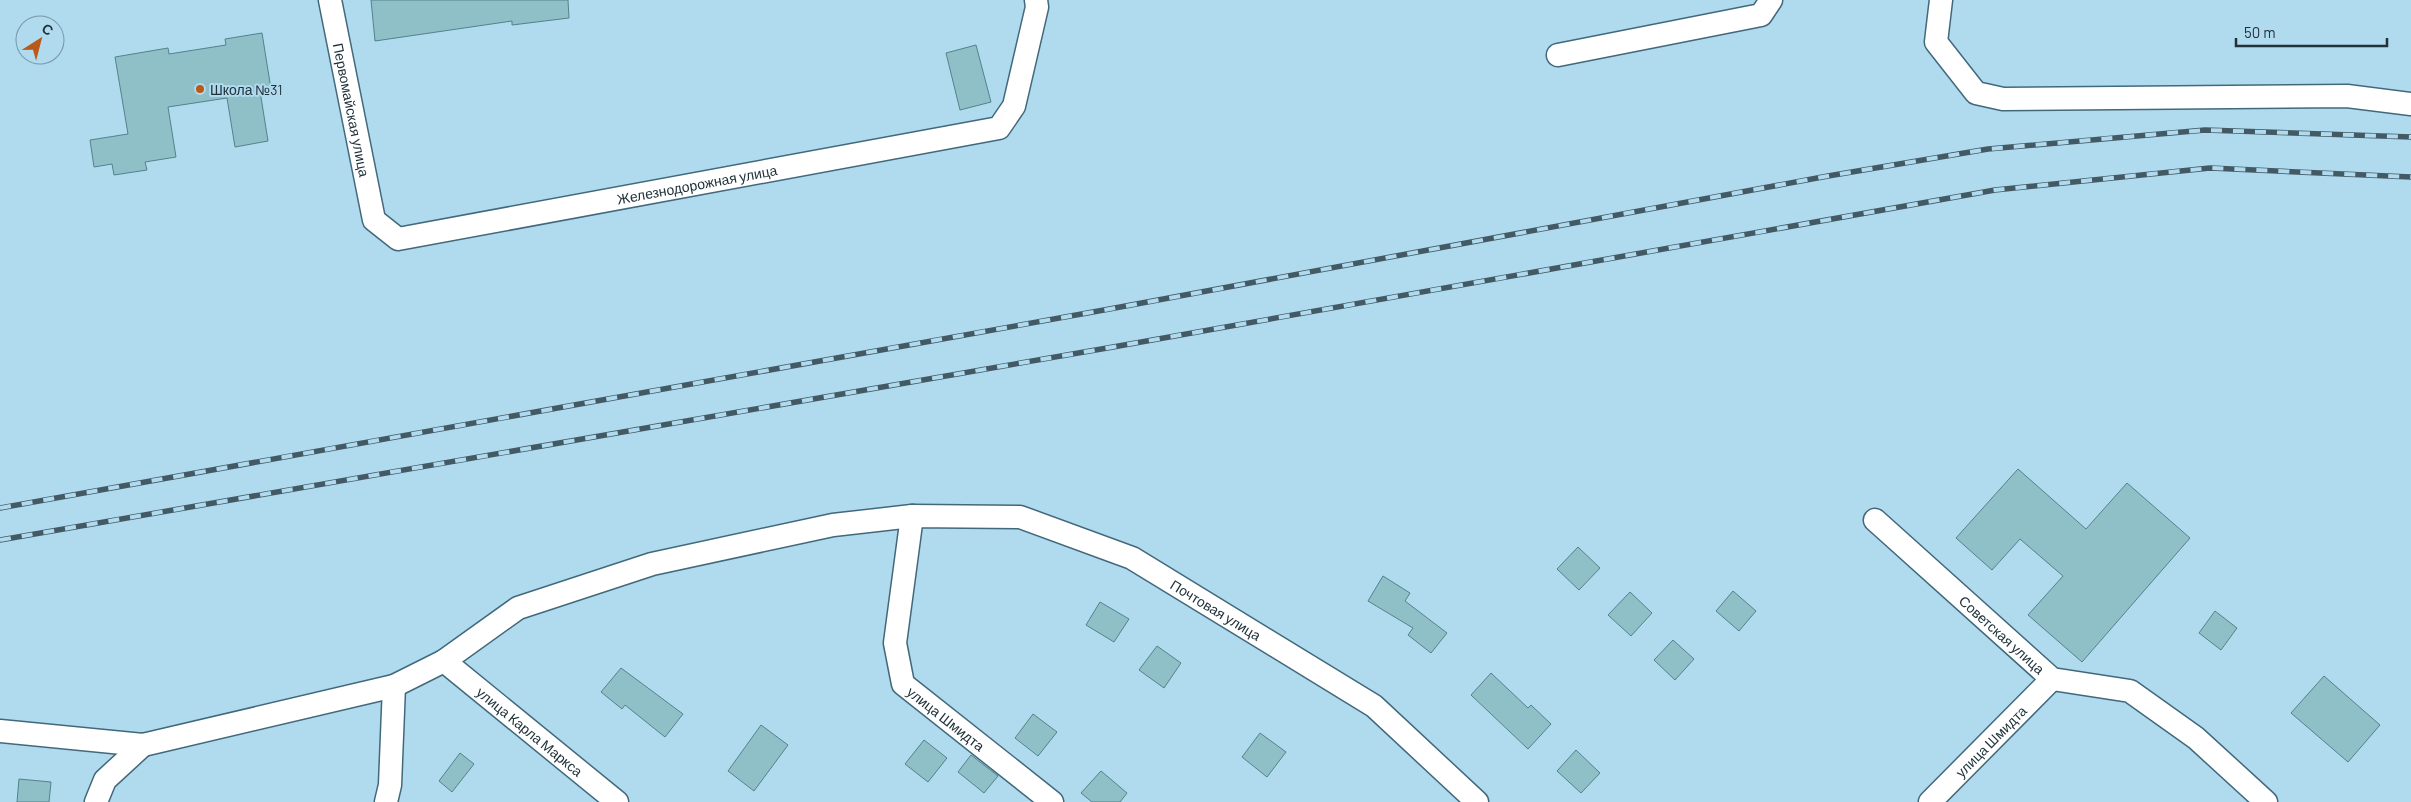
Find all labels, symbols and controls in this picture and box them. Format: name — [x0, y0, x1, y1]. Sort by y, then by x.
north arrow — [15, 15, 65, 65]
scale bar — [2236, 15, 2387, 47]
text: С — [39, 19, 57, 39]
text: 50 m — [2244, 23, 2276, 41]
street label: Первомайская улица — [330, 41, 374, 178]
place label: Школа №31 — [210, 81, 282, 98]
marker: Школа №31 — [194, 83, 206, 95]
street label: Железнодорожная улица — [615, 161, 779, 207]
street label: Почтовая улица — [1168, 575, 1265, 644]
street label: Советская улица — [1956, 592, 2049, 677]
street label: улица Шмидта — [904, 682, 988, 754]
street label: улица Карла Маркса — [474, 683, 587, 780]
street label: улица Шмидта — [1951, 701, 2030, 780]

